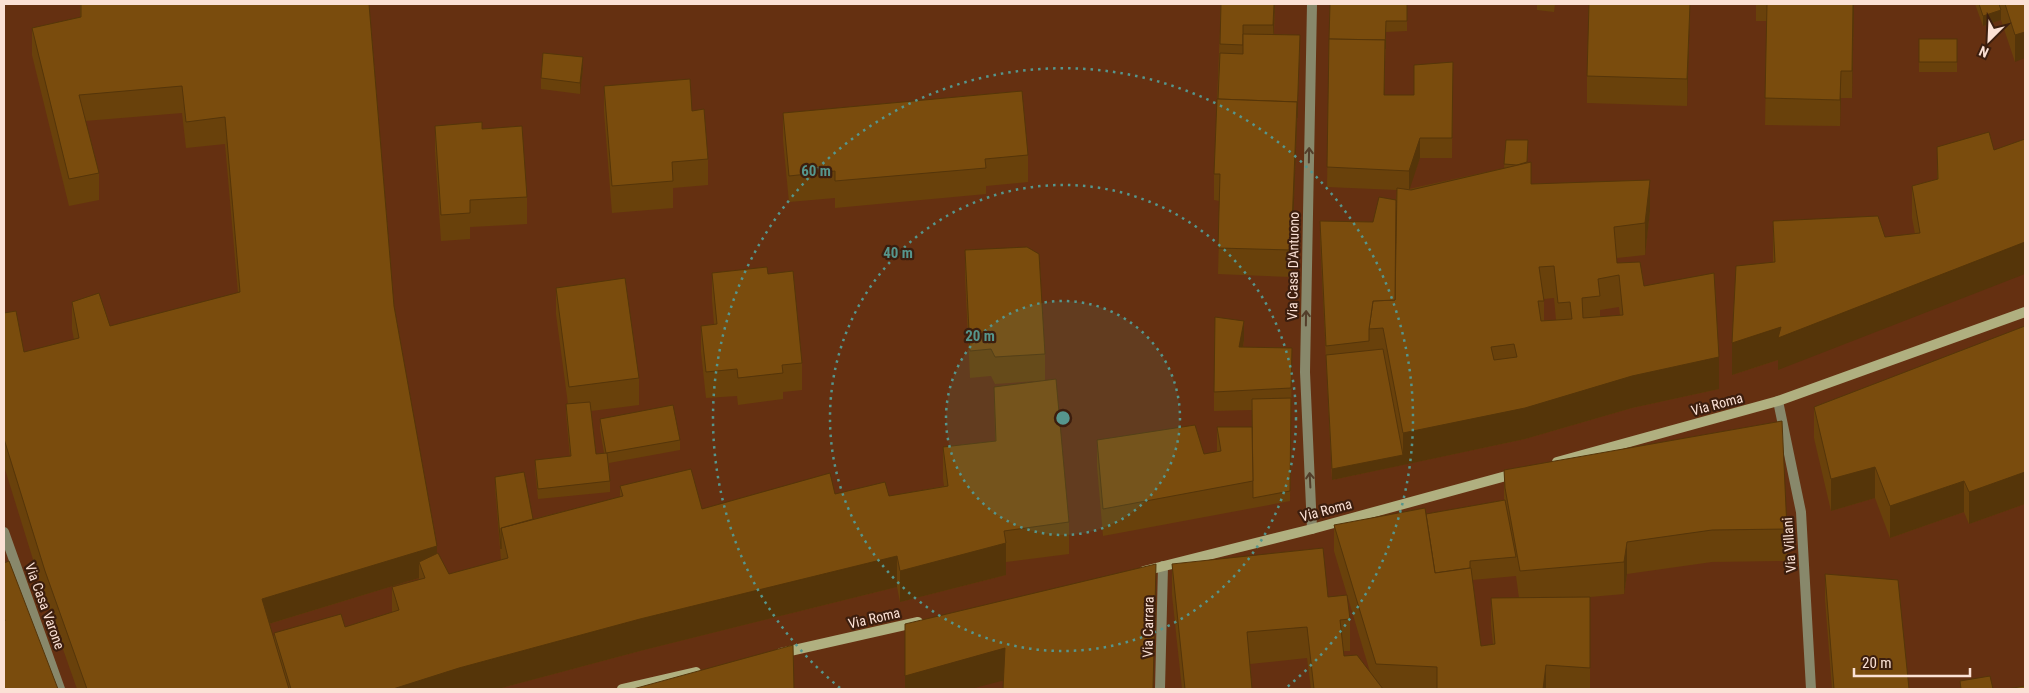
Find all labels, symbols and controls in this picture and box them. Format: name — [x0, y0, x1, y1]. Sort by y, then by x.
north arrow — [1964, 15, 2014, 65]
text: N — [1977, 43, 1991, 61]
one-way arrow — [1304, 147, 1314, 164]
text: 60 m — [801, 162, 831, 180]
street label: Via Casa D'Antuono — [1284, 212, 1302, 320]
text: 40 m — [883, 244, 913, 262]
one-way arrow — [1301, 310, 1311, 326]
text: 20 m — [965, 327, 995, 345]
street label: Via Roma — [1689, 389, 1745, 419]
centre of rings — [1054, 409, 1072, 427]
one-way arrow — [1305, 472, 1315, 488]
street label: Via Roma — [1298, 495, 1354, 525]
street label: Via Villani — [1779, 517, 1799, 573]
street label: Via Casa Varone — [22, 561, 68, 652]
street label: Via Carrara — [1139, 596, 1157, 658]
street label: Via Roma — [847, 604, 901, 632]
scale bar — [1854, 646, 1970, 678]
text: 20 m — [1862, 654, 1892, 672]

